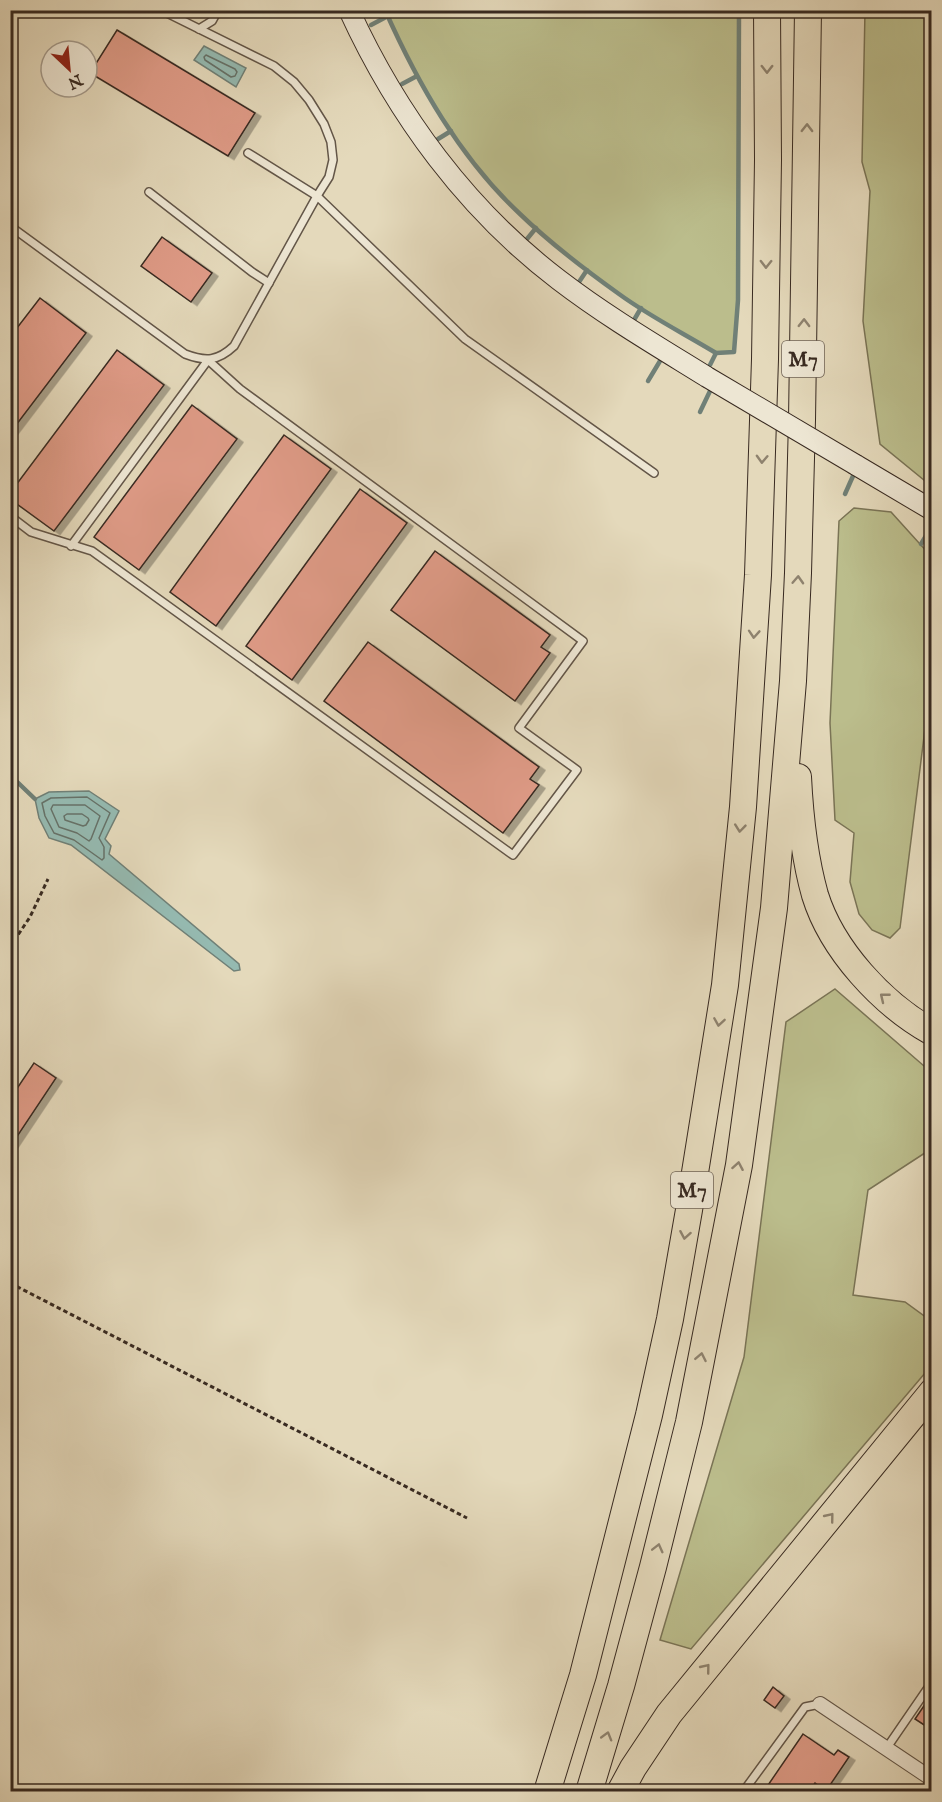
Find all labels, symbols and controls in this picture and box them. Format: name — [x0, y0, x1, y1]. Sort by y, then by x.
north arrow — [39, 39, 99, 99]
one-way arrow — [761, 64, 773, 73]
text: N — [64, 68, 86, 93]
one-way arrow — [801, 123, 813, 132]
one-way arrow — [760, 259, 772, 268]
one-way arrow — [798, 318, 810, 327]
road number: M7 — [782, 341, 824, 377]
one-way arrow — [756, 454, 768, 463]
one-way arrow — [791, 576, 804, 585]
one-way arrow — [748, 629, 761, 638]
one-way arrow — [734, 824, 747, 833]
one-way arrow — [880, 994, 891, 1005]
one-way arrow — [713, 1017, 725, 1027]
one-way arrow — [731, 1161, 744, 1171]
road number: M7 — [671, 1172, 713, 1208]
one-way arrow — [679, 1231, 691, 1240]
one-way arrow — [694, 1353, 707, 1363]
one-way arrow — [822, 1513, 833, 1524]
one-way arrow — [651, 1543, 664, 1553]
one-way arrow — [699, 1664, 710, 1675]
one-way arrow — [600, 1731, 612, 1742]

